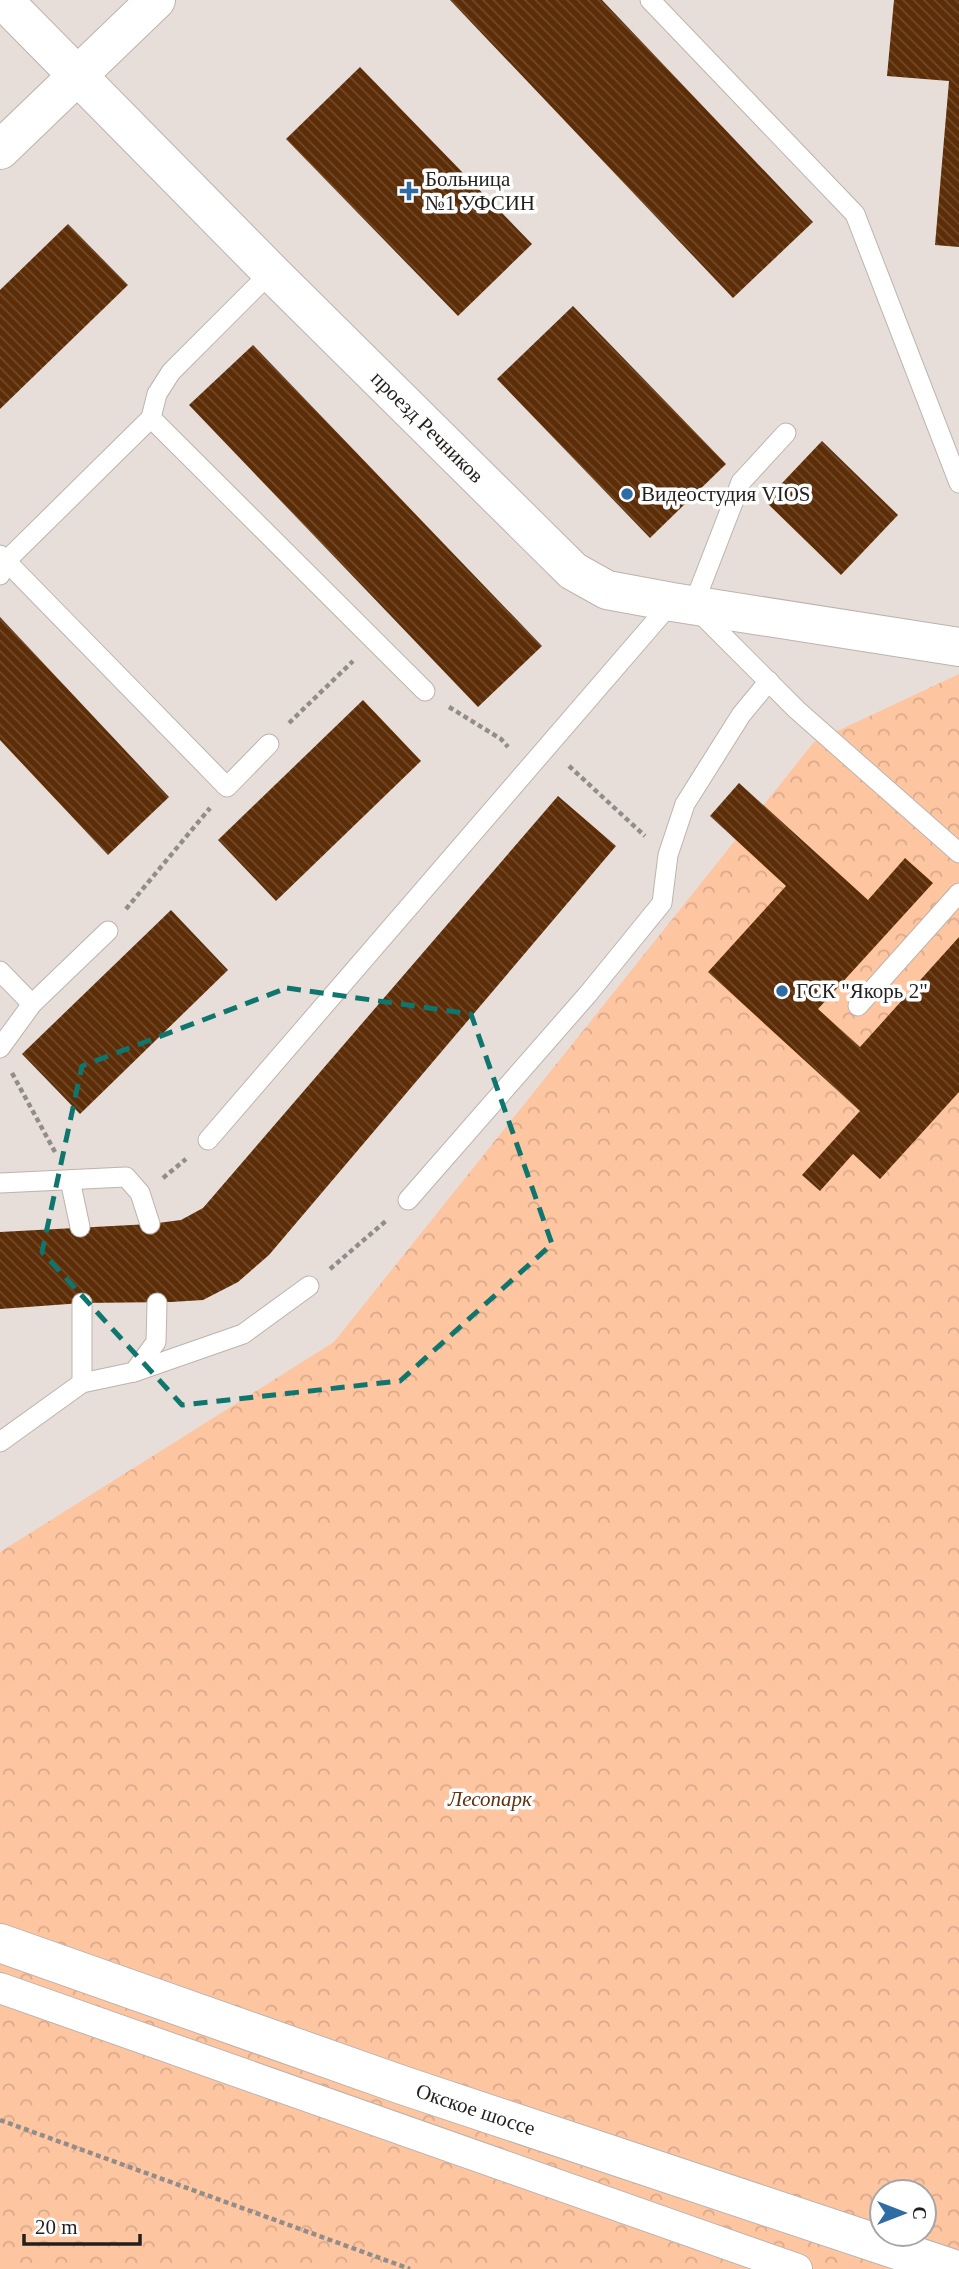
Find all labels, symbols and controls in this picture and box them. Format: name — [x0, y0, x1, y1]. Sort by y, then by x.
place label: Больница №1 УФСИН — [425, 167, 535, 215]
marker: Больница №1 УФСИН — [399, 181, 419, 201]
street label: проезд Речников — [366, 366, 489, 488]
place label: Видеостудия VIOS — [641, 482, 811, 506]
marker: Видеостудия VIOS — [619, 486, 635, 502]
place label: ГСК "Якорь 2" — [796, 979, 928, 1003]
marker: ГСК "Якорь 2" — [774, 983, 790, 999]
park label: Лесопарк — [447, 1787, 532, 1811]
street label: Окское шоссе — [413, 2079, 538, 2141]
north arrow — [868, 2178, 938, 2248]
scale bar — [24, 2202, 140, 2246]
text: С — [909, 2206, 930, 2220]
text: 20 m — [35, 2215, 78, 2239]

